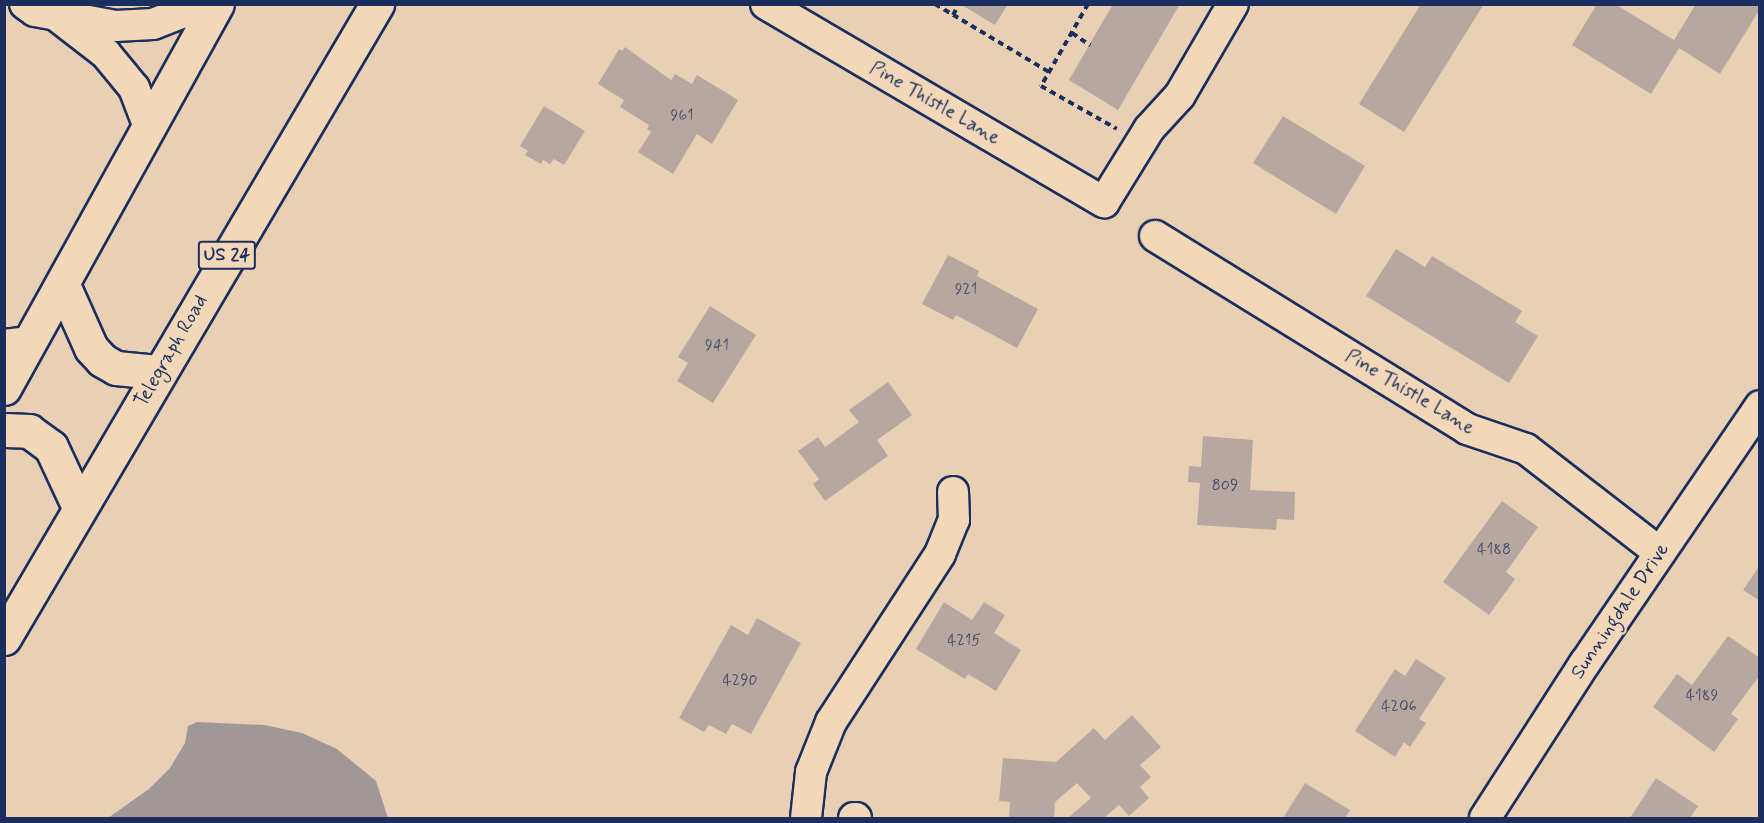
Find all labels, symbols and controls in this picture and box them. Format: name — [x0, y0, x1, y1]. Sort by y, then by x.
street label: Pine Thistle Lane — [867, 57, 1003, 149]
house number: 961 — [671, 106, 693, 126]
road number: US 24 — [197, 240, 257, 270]
house number: 921 — [955, 280, 977, 300]
street label: Telegraph Road — [129, 291, 213, 411]
house number: 941 — [705, 336, 729, 356]
street label: Pine Thistle Lane — [1342, 345, 1478, 439]
house number: 809 — [1212, 476, 1238, 496]
street label: Sunningdale Drive — [1566, 539, 1674, 683]
house number: 4188 — [1477, 540, 1511, 560]
house number: 4215 — [947, 631, 981, 651]
house number: 4290 — [722, 671, 758, 691]
house number: 4189 — [1686, 686, 1718, 706]
house number: 4206 — [1381, 697, 1417, 717]

